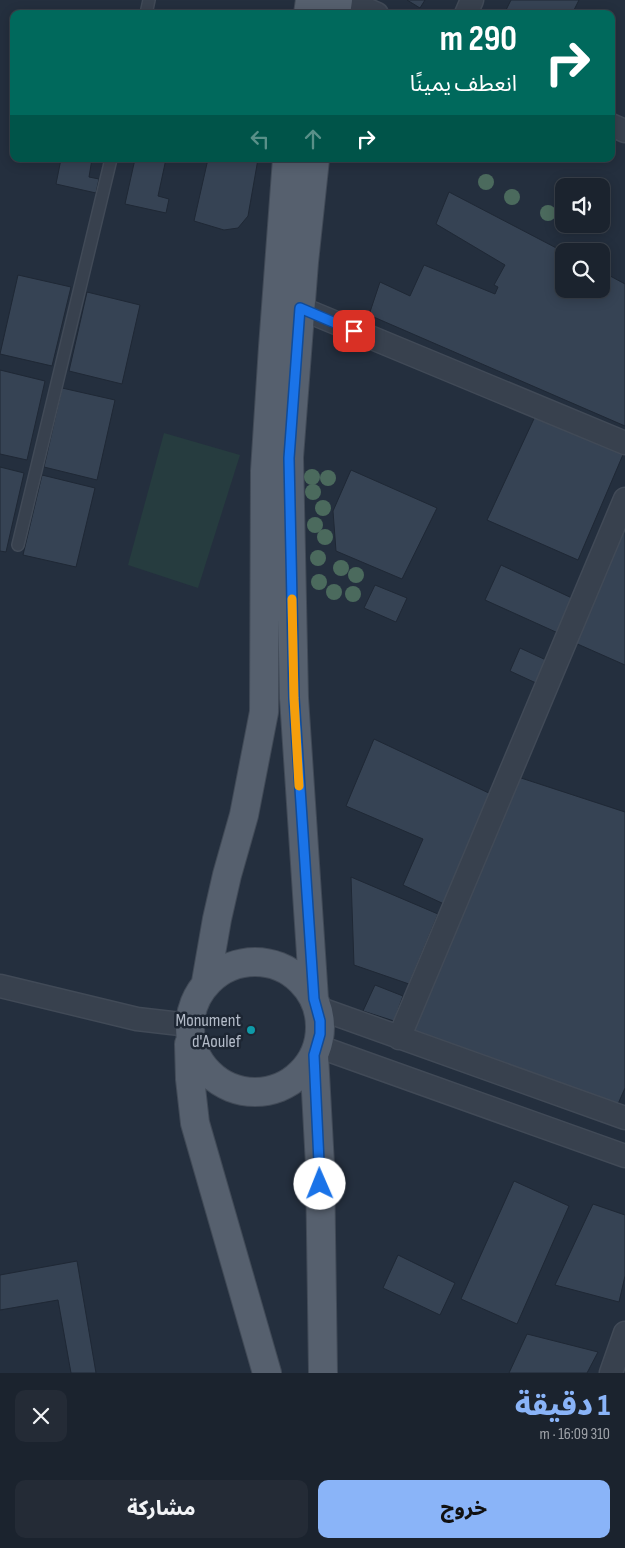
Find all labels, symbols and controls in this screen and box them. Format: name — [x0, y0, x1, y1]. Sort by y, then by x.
text: 290 m — [440, 18, 517, 61]
icon: right — [535, 30, 600, 95]
text: انعطف يمينًا — [410, 71, 517, 98]
icon: left — [246, 125, 274, 153]
icon: ahead — [299, 125, 327, 153]
icon: right — [352, 125, 380, 153]
map controls — [555, 178, 610, 298]
button: sound — [555, 178, 610, 233]
button: search — [555, 243, 610, 298]
pin — [333, 310, 375, 352]
icon: arrive — [340, 317, 368, 345]
place label: Monument d'Aoulef — [175, 1010, 242, 1052]
marker: Monument d'Aoulef — [245, 1024, 257, 1036]
position arrow — [293, 1157, 345, 1209]
text: 1 دقيقة — [515, 1388, 610, 1424]
button: close — [15, 1390, 67, 1442]
text: 310 m · 16:09 — [540, 1425, 610, 1444]
button: مشاركة — [15, 1480, 308, 1538]
button: خروج — [318, 1480, 610, 1538]

